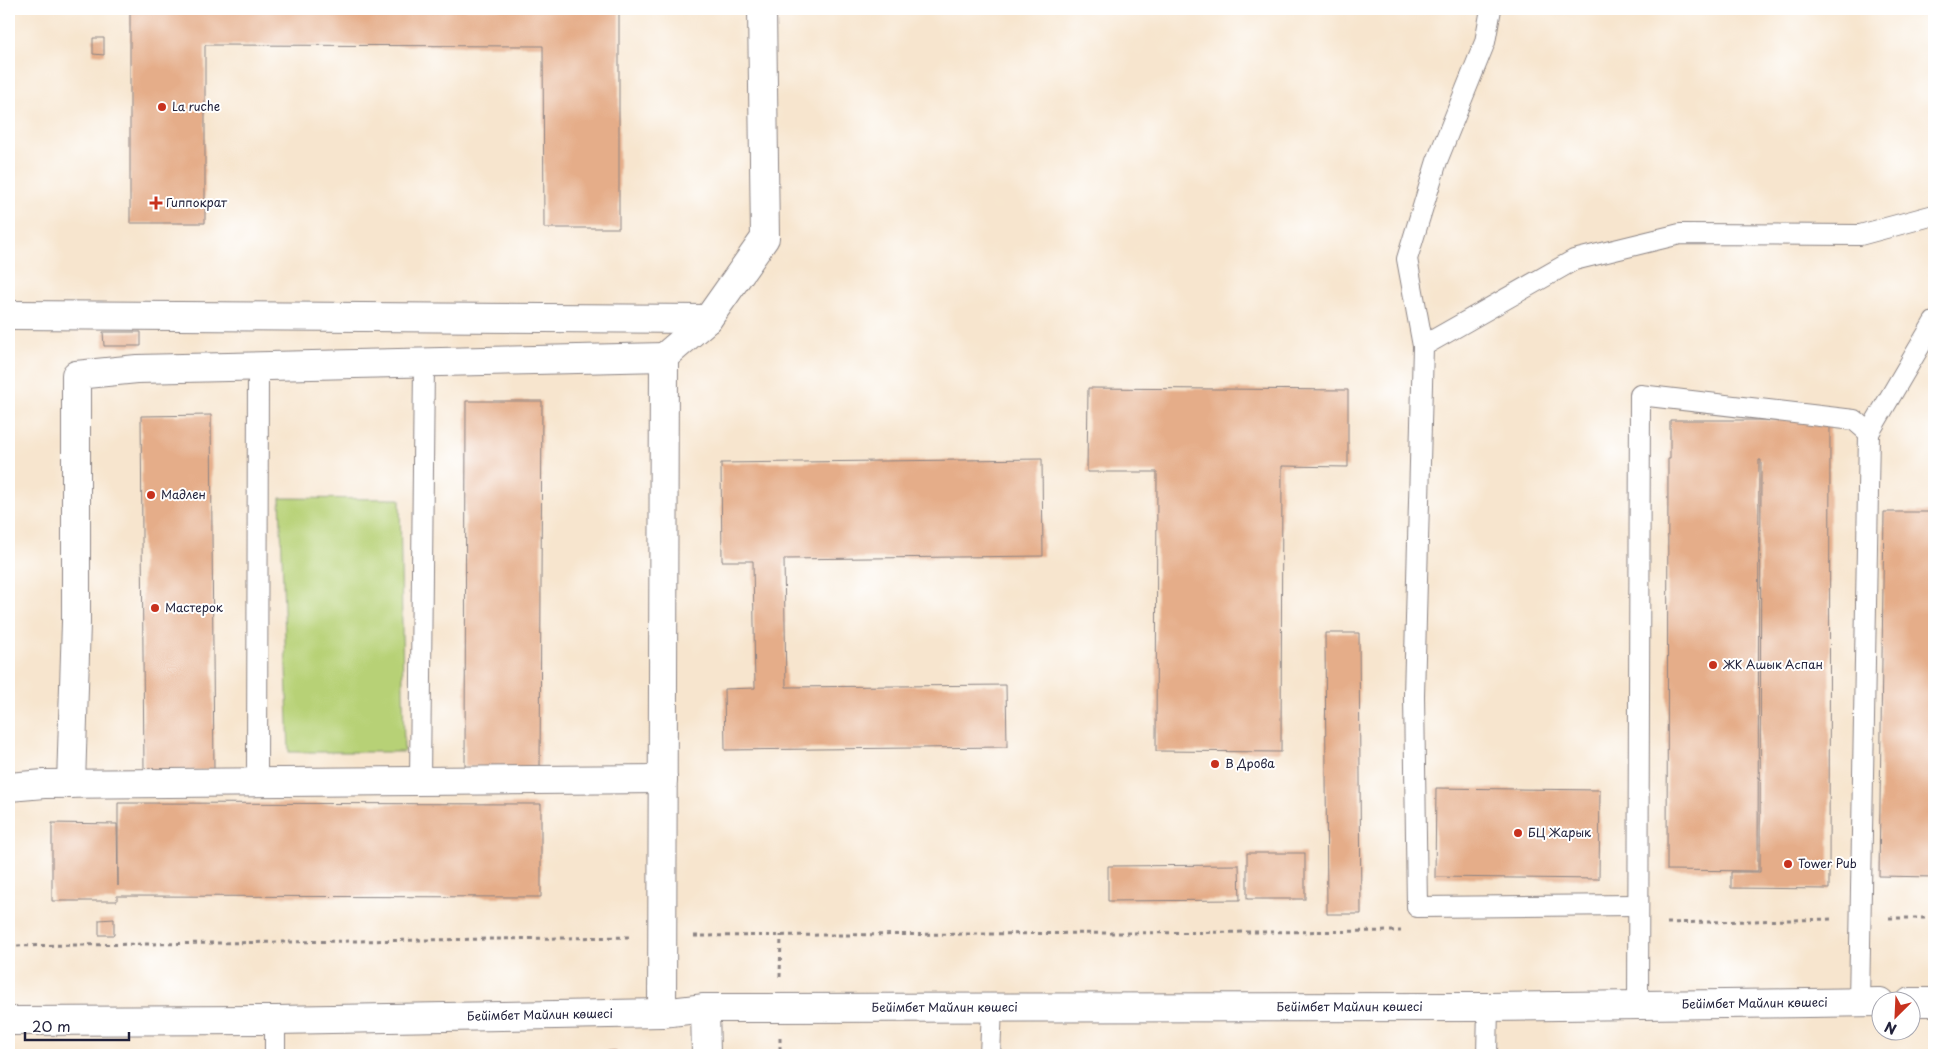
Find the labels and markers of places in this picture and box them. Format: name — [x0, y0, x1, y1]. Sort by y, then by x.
place label: La ruche — [172, 97, 220, 115]
marker: La ruche — [156, 101, 168, 113]
place label: Гиппократ — [166, 193, 228, 211]
marker: Гиппократ — [150, 197, 162, 209]
place label: Мадлен — [161, 485, 206, 503]
marker: Мадлен — [145, 489, 157, 501]
place label: Мастерок — [165, 598, 224, 616]
marker: Мастерок — [149, 602, 161, 614]
place label: ЖК Ашык Аспан — [1723, 655, 1823, 673]
marker: ЖК Ашык Аспан — [1707, 659, 1719, 671]
place label: В Дрова — [1225, 754, 1275, 772]
marker: В Дрова — [1209, 758, 1221, 770]
place label: БЦ Жарык — [1528, 823, 1592, 841]
marker: БЦ Жарык — [1512, 827, 1524, 839]
place label: Tower Pub — [1798, 854, 1857, 872]
marker: Tower Pub — [1782, 858, 1794, 870]

